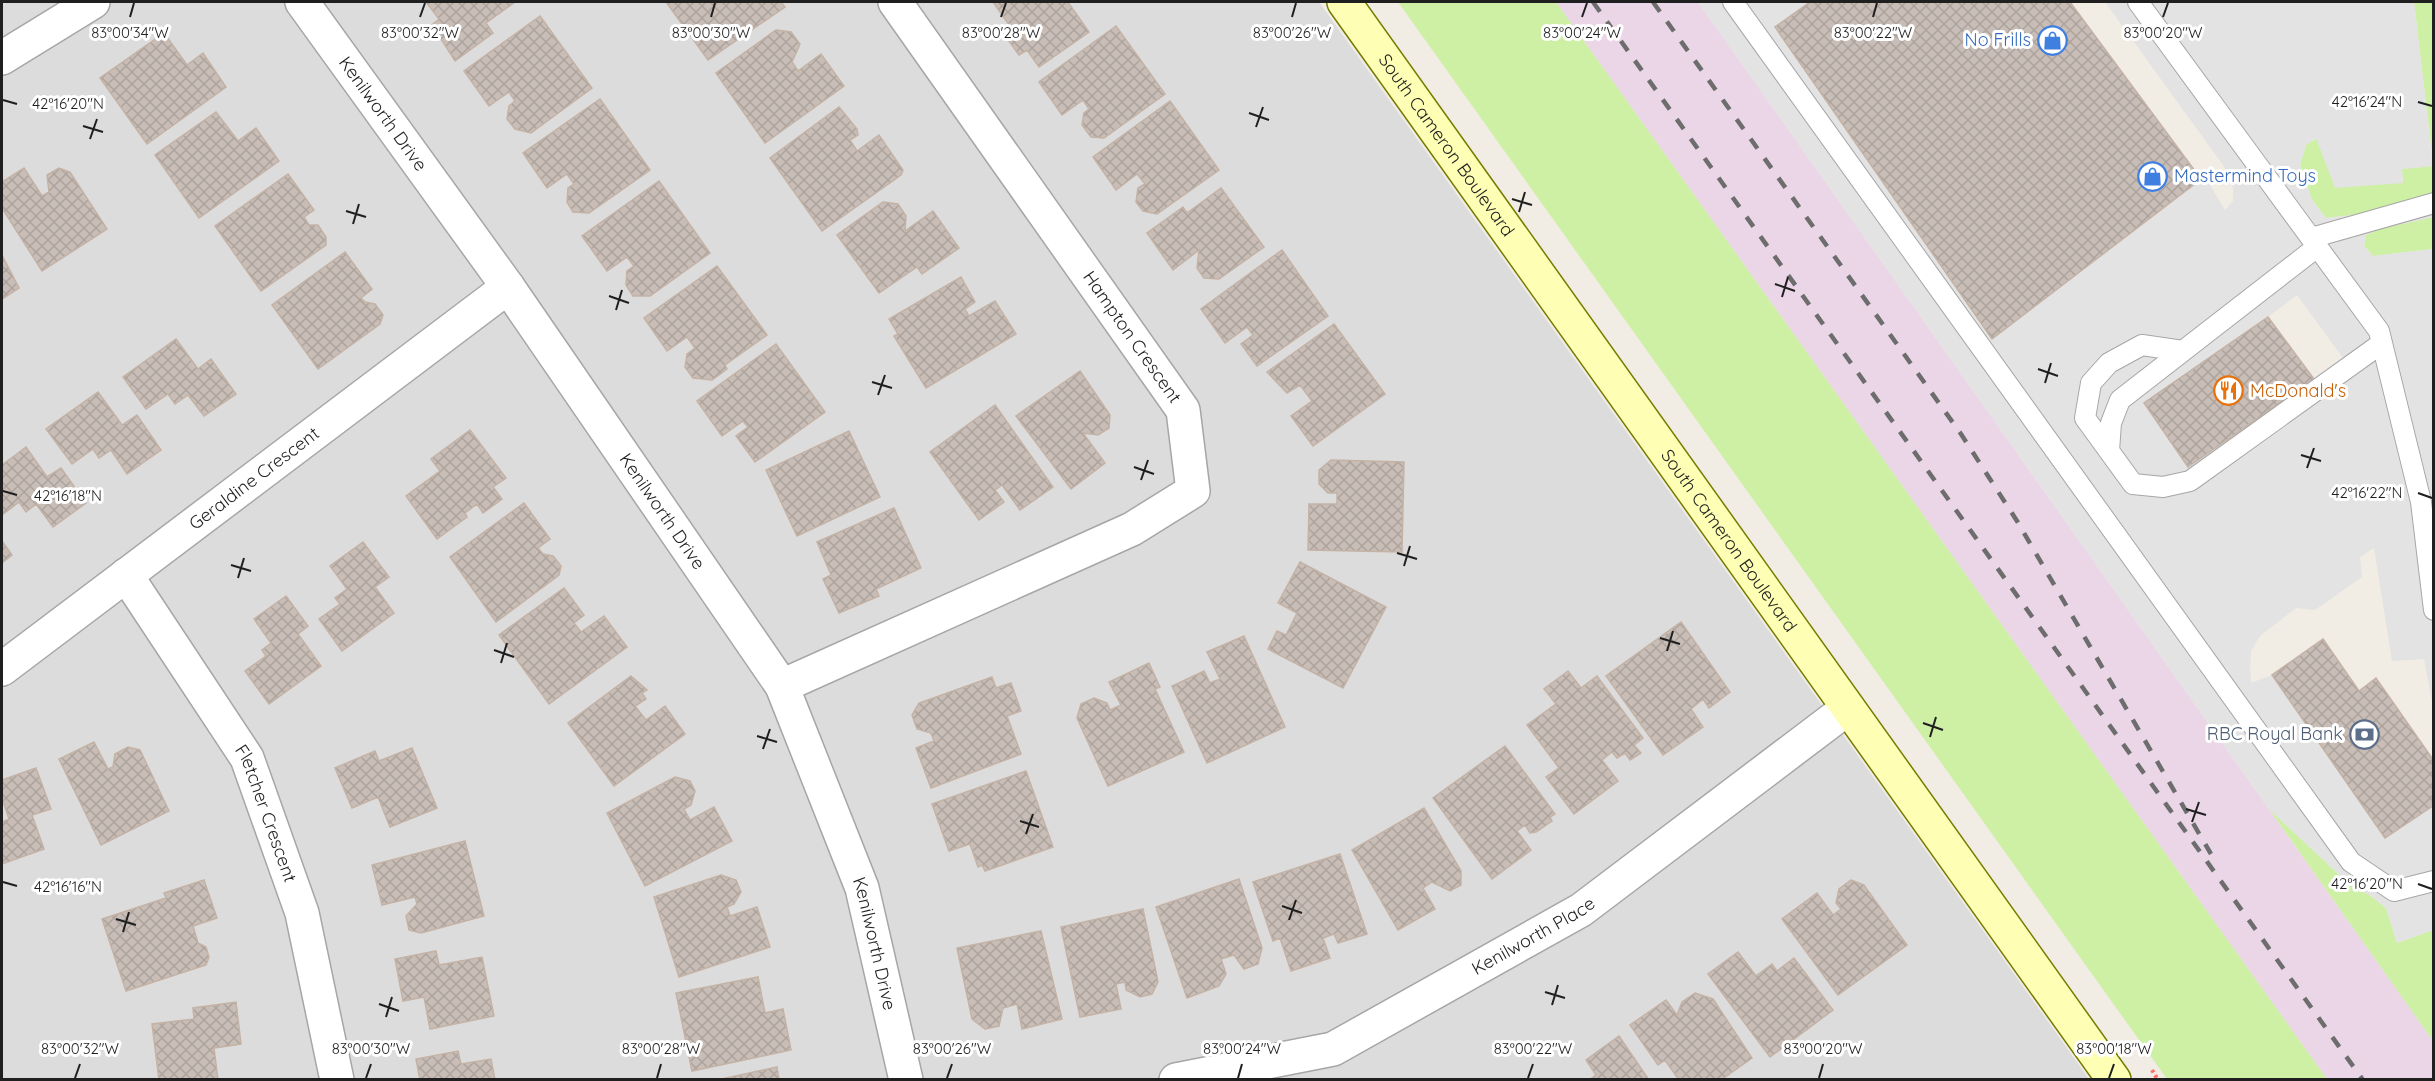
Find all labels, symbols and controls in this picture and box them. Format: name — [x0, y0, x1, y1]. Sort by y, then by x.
text: 83°00'34"W — [91, 23, 169, 42]
text: 83°00'32"W — [381, 23, 460, 42]
text: 83°00'30"W — [672, 23, 751, 42]
text: 83°00'28"W — [962, 23, 1041, 42]
text: 83°00'26"W — [1253, 23, 1332, 42]
text: 83°00'24"W — [1543, 23, 1621, 42]
text: 83°00'22"W — [1834, 23, 1913, 42]
text: 83°00'20"W — [2123, 23, 2203, 42]
shop icon: No Frills — [2036, 24, 2068, 56]
place label: No Frills — [1965, 28, 2031, 51]
street label: South Cameron Boulevard — [1374, 49, 1520, 241]
street label: Kenilworth Drive — [334, 52, 432, 175]
text: 42°16'24"N — [2332, 92, 2402, 111]
text: 42°16'20"N — [32, 94, 104, 113]
shop icon: Mastermind Toys — [2137, 160, 2169, 192]
place label: Mastermind Toys — [2174, 164, 2316, 187]
street label: Hampton Crescent — [1078, 266, 1187, 407]
restaurant icon: McDonald's — [2213, 375, 2245, 407]
place label: McDonald's — [2250, 379, 2346, 402]
street label: Geraldine Crescent — [184, 422, 324, 535]
street label: South Cameron Boulevard — [1656, 444, 1802, 636]
street label: Kenilworth Drive — [615, 449, 711, 574]
text: 42°16'22"N — [2332, 483, 2403, 502]
text: 42°16'18"N — [34, 486, 102, 505]
bank icon: RBC Royal Bank — [2348, 718, 2380, 750]
place label: RBC Royal Bank — [2207, 722, 2343, 745]
street label: Fletcher Crescent — [230, 740, 302, 885]
street label: Kenilworth Drive — [848, 873, 902, 1012]
text: 42°16'20"N — [2331, 874, 2403, 893]
text: 42°16'16"N — [34, 877, 102, 896]
street label: Kenilworth Place — [1468, 892, 1599, 980]
text: 83°00'32"W — [41, 1039, 120, 1058]
text: 83°00'30"W — [332, 1039, 411, 1058]
text: 83°00'28"W — [622, 1039, 701, 1058]
text: 83°00'26"W — [913, 1039, 992, 1058]
text: 83°00'24"W — [1203, 1039, 1281, 1058]
text: 83°00'22"W — [1494, 1039, 1573, 1058]
text: 83°00'20"W — [1783, 1039, 1863, 1058]
text: 83°00'18"W — [2076, 1039, 2152, 1058]

